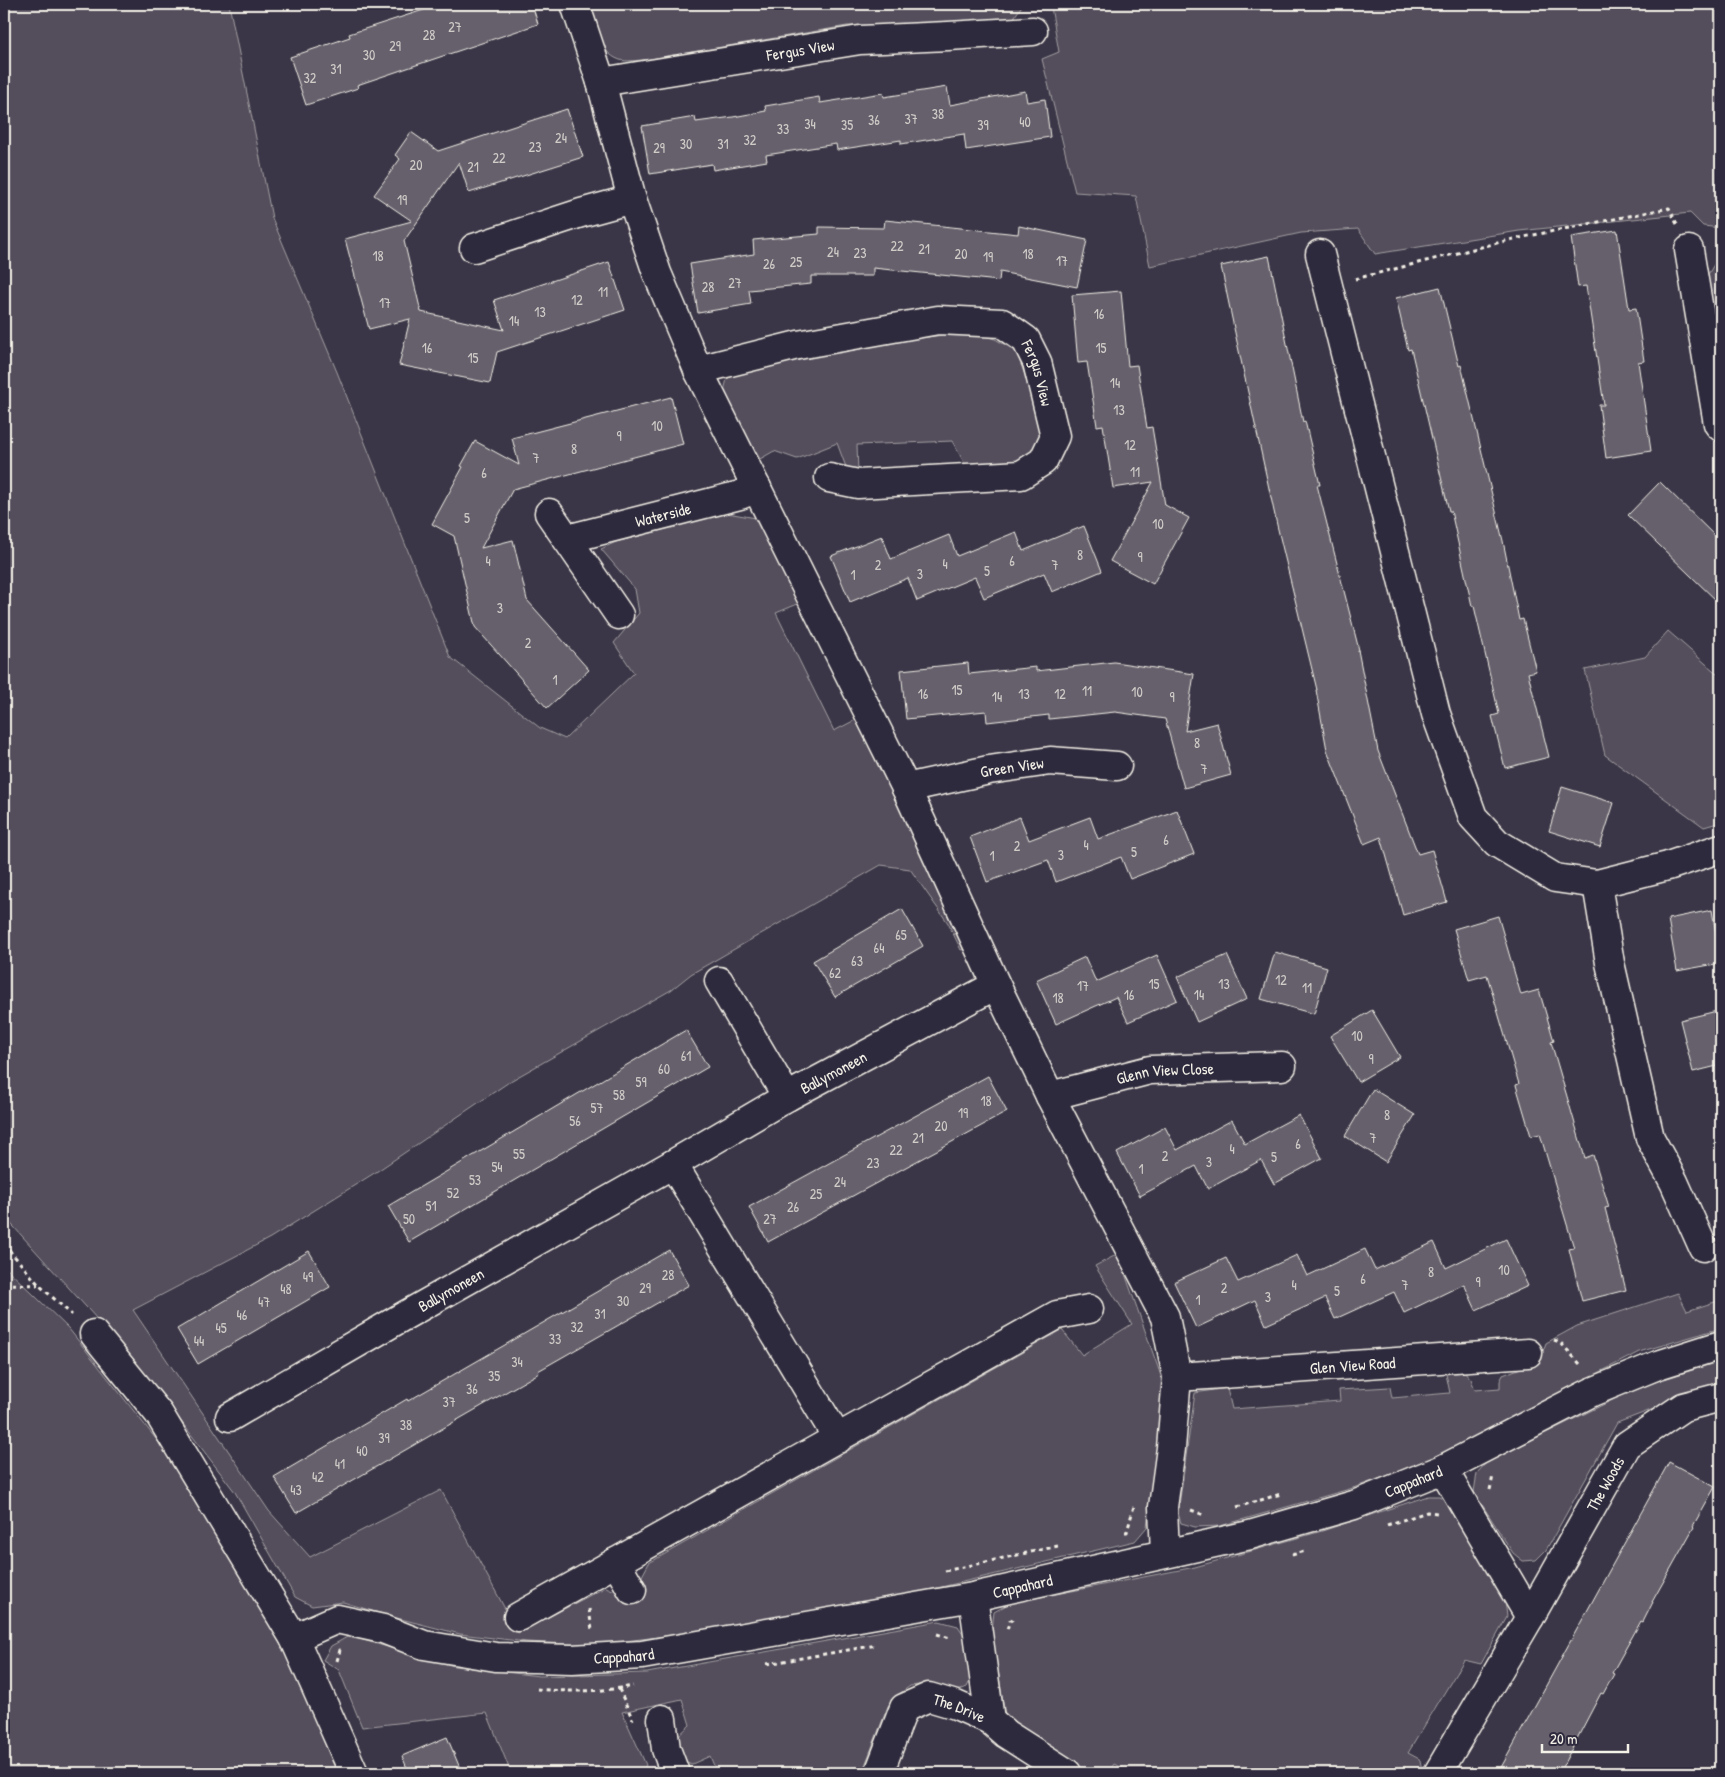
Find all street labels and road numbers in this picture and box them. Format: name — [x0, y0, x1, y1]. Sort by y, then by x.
street label: Fergus View — [764, 33, 836, 66]
street label: Fergus View — [1016, 335, 1058, 408]
street label: Waterside — [633, 497, 694, 532]
street label: Green View — [978, 751, 1045, 783]
street label: Ballymoneen — [796, 1045, 871, 1099]
street label: Glenn View Close — [1114, 1057, 1215, 1089]
street label: Ballymoneen — [414, 1262, 488, 1317]
street label: Glen View Road — [1309, 1351, 1396, 1379]
street label: The Woods — [1581, 1453, 1629, 1515]
street label: Cappahard — [1381, 1460, 1445, 1503]
street label: Cappahard — [991, 1569, 1054, 1603]
street label: Cappahard — [593, 1642, 656, 1669]
street label: The Drive — [930, 1688, 989, 1728]

